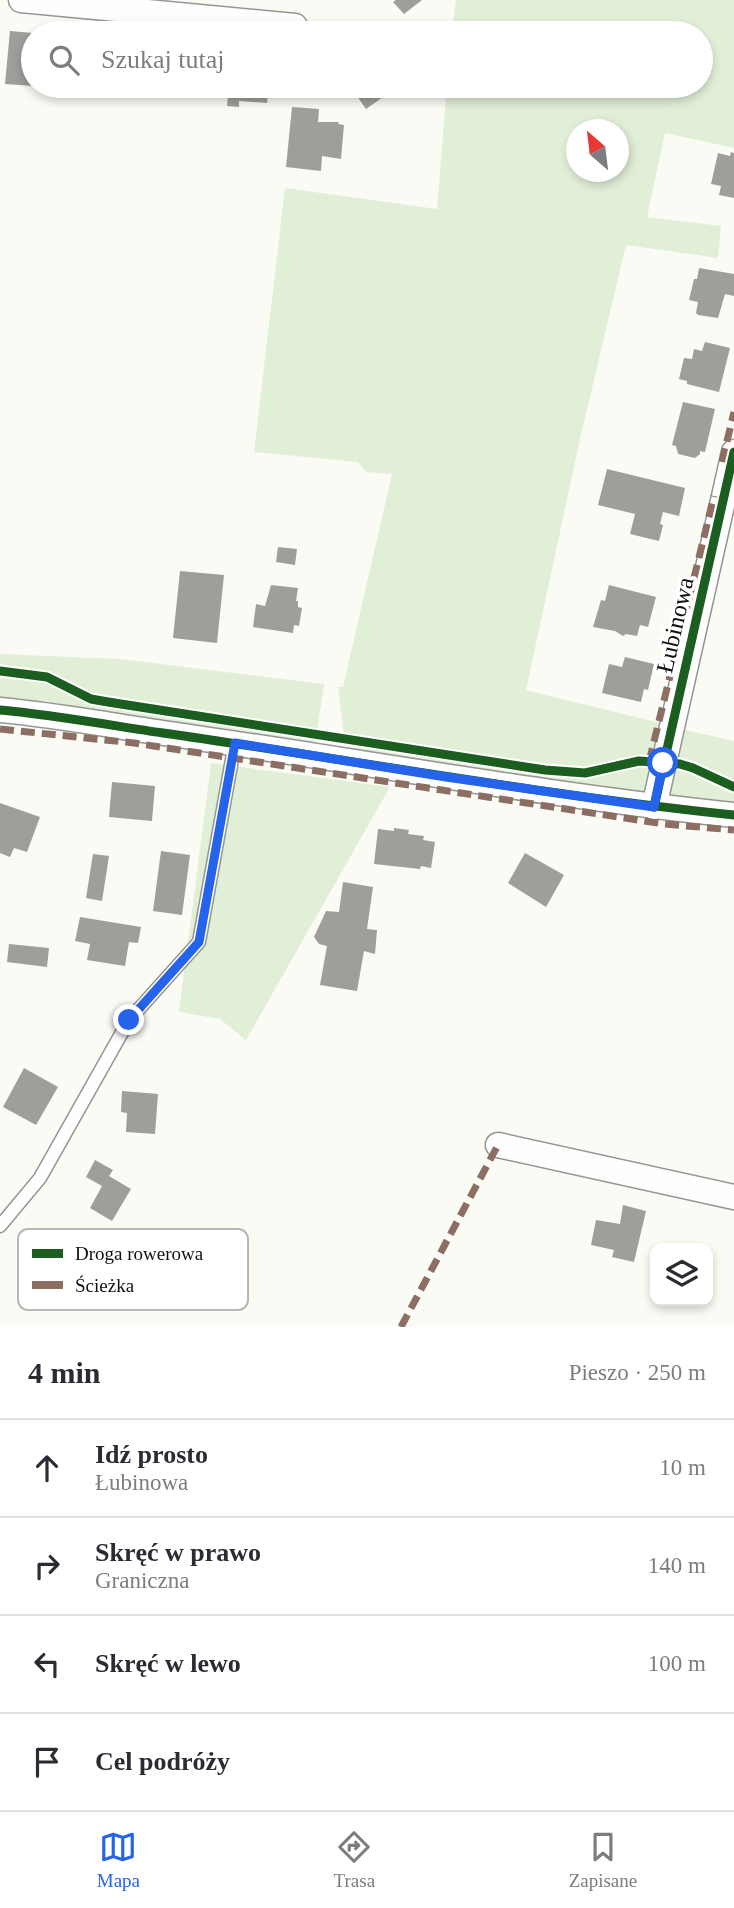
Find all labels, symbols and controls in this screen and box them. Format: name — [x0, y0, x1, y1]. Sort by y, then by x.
search box — [21, 21, 713, 98]
icon: search — [45, 41, 83, 79]
text: Szukaj tutaj — [101, 45, 224, 74]
north arrow — [566, 119, 629, 182]
street label: Łubinowa — [651, 574, 699, 675]
route start — [647, 747, 678, 778]
route end — [113, 1004, 144, 1035]
legend — [18, 1229, 248, 1310]
text: Droga rowerowa — [75, 1243, 204, 1264]
map controls — [650, 1243, 713, 1306]
button: layers — [650, 1243, 713, 1306]
text: Ścieżka — [75, 1275, 135, 1296]
text: 4 min — [28, 1356, 101, 1389]
text: Pieszo · 250 m — [569, 1360, 706, 1385]
text: Idź prosto — [95, 1440, 208, 1469]
icon: ahead — [28, 1449, 66, 1487]
text: 10 m — [659, 1455, 706, 1480]
text: Łubinowa — [95, 1470, 188, 1495]
text: Skręć w prawo — [95, 1538, 261, 1567]
icon: right — [28, 1547, 66, 1585]
text: 140 m — [648, 1553, 706, 1578]
text: Graniczna — [95, 1568, 190, 1593]
icon: left — [28, 1645, 66, 1683]
text: Skręć w lewo — [95, 1649, 241, 1678]
text: 100 m — [648, 1651, 706, 1676]
icon: arrive — [28, 1743, 66, 1781]
text: Cel podróży — [95, 1747, 230, 1776]
tab: Mapa — [97, 1828, 140, 1892]
tab: Trasa — [334, 1828, 375, 1892]
tab: Zapisane — [569, 1828, 637, 1892]

